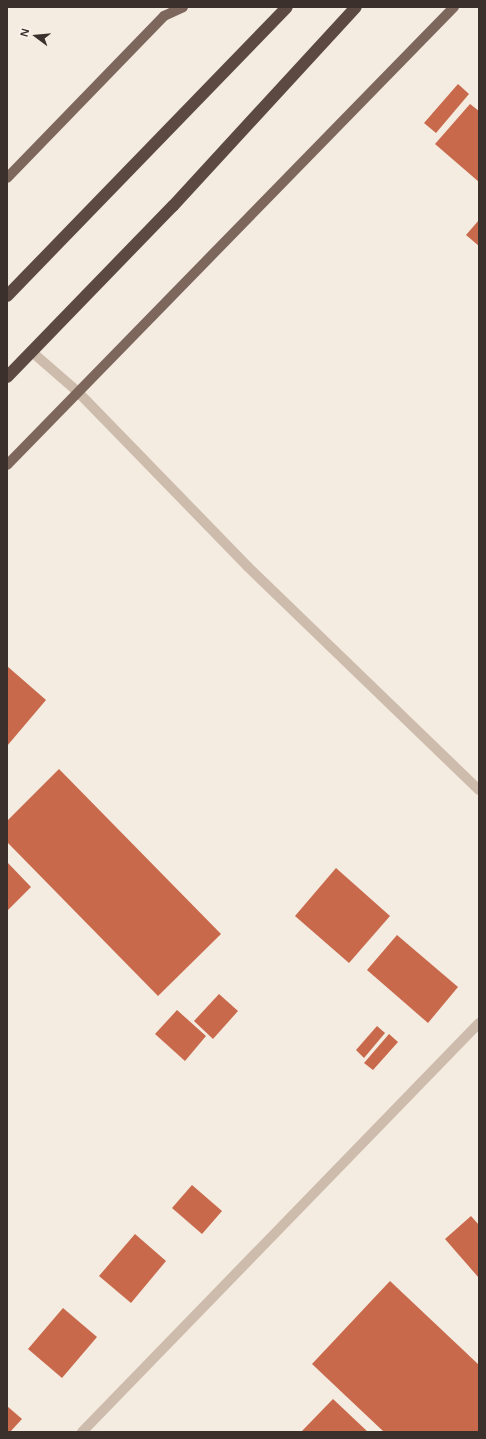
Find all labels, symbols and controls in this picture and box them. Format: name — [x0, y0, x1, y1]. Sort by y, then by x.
north arrow — [16, 16, 56, 56]
text: N — [18, 27, 31, 38]

